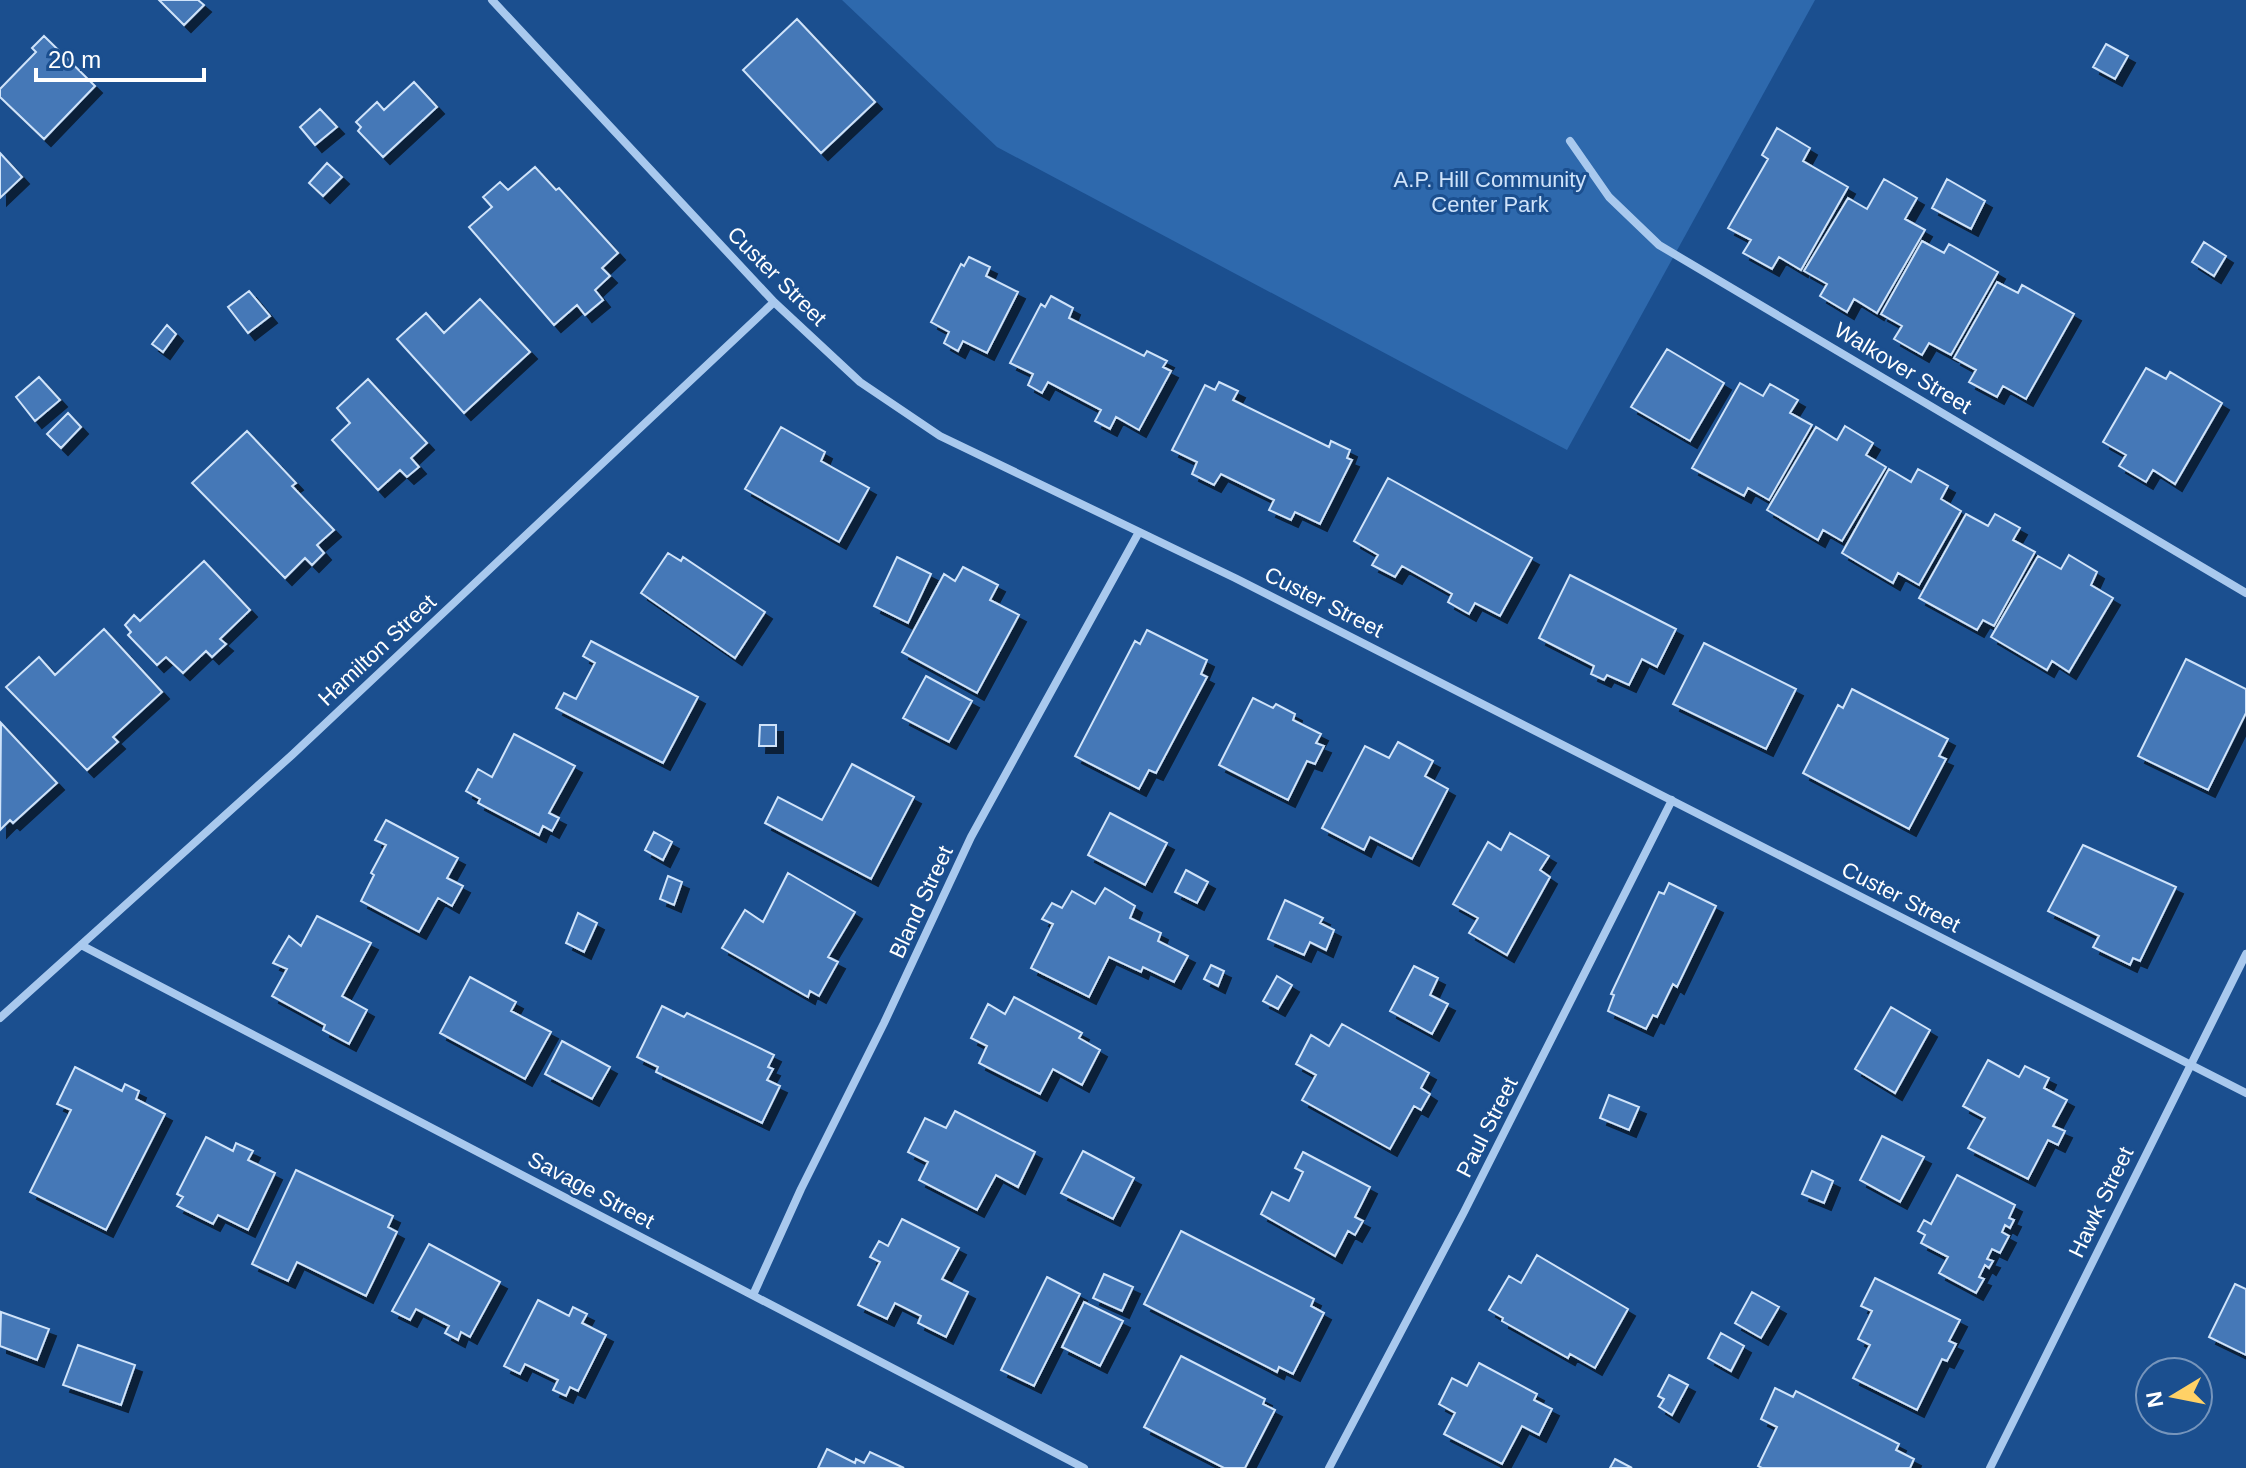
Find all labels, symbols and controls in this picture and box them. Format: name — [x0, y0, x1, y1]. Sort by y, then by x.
scale bar — [36, 32, 204, 82]
text: 20 m — [48, 46, 101, 73]
park label: A.P. Hill Community Center Park — [1394, 167, 1586, 217]
street label: Custer Street — [722, 221, 832, 331]
street label: Walkover Street — [1830, 317, 1976, 419]
street label: Custer Street — [1261, 561, 1387, 643]
street label: Hamilton Street — [313, 589, 441, 711]
street label: Bland Street — [884, 842, 958, 962]
street label: Custer Street — [1838, 856, 1964, 938]
street label: Paul Street — [1451, 1073, 1523, 1181]
street label: Hawk Street — [2064, 1143, 2138, 1261]
street label: Savage Street — [524, 1146, 658, 1234]
north arrow — [2134, 1356, 2214, 1436]
text: N — [2141, 1389, 2168, 1409]

